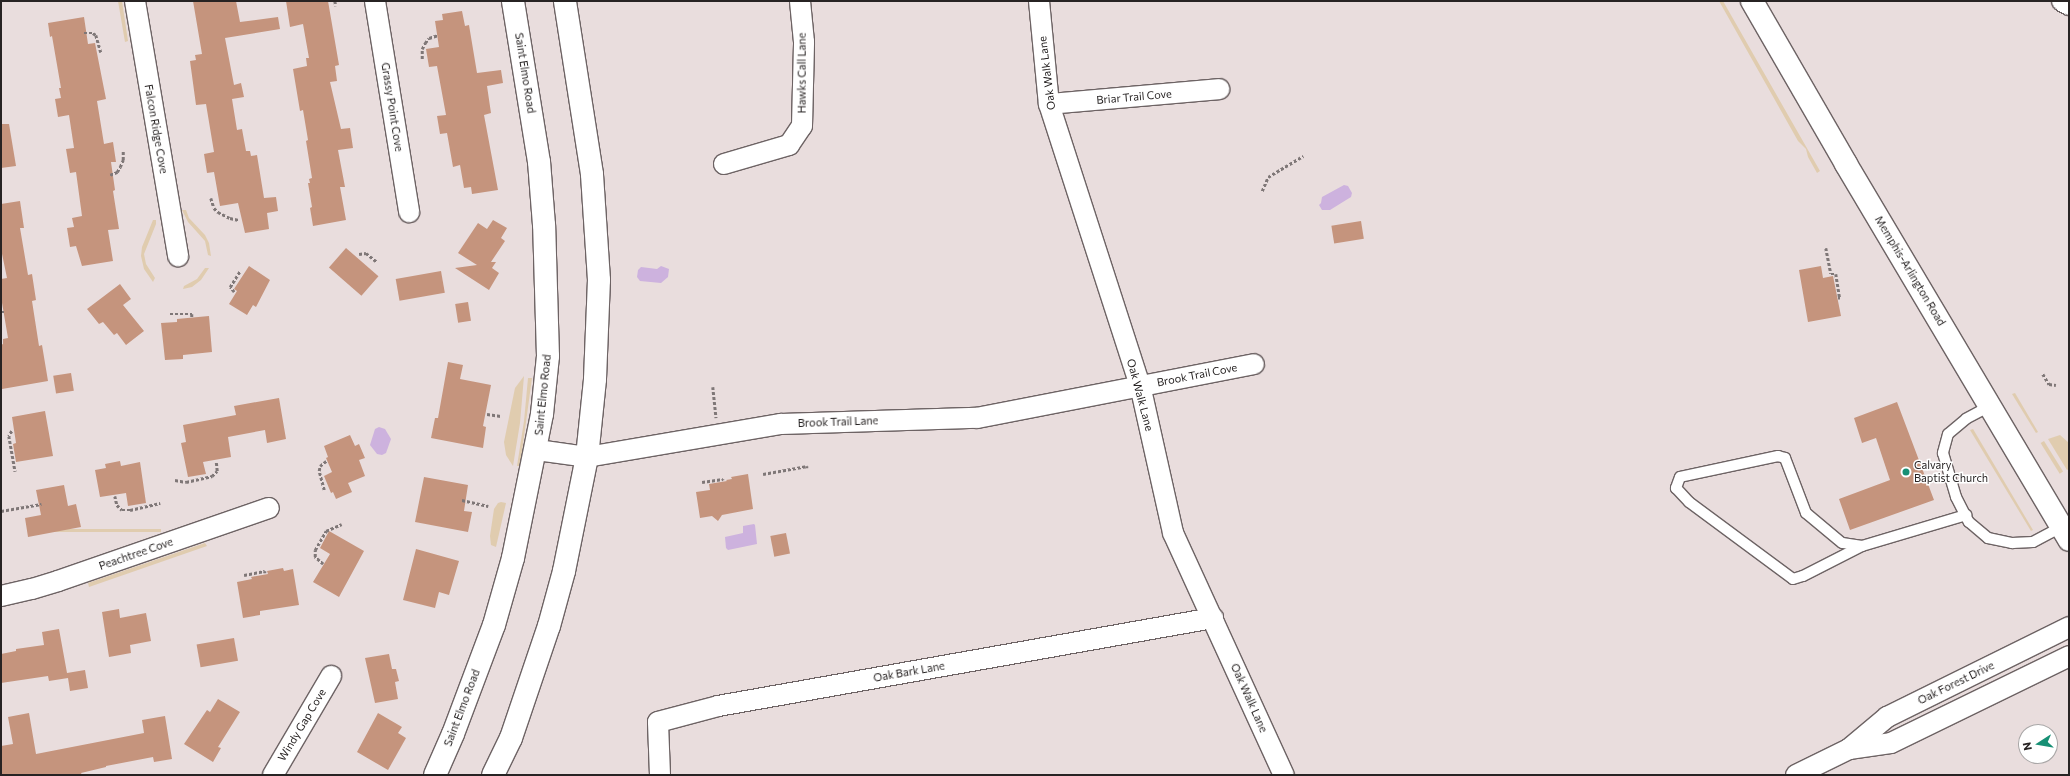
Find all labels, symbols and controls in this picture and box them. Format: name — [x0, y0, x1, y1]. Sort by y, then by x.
street label: Saint Elmo Road — [512, 32, 538, 114]
street label: Hawks Call Lane — [795, 33, 809, 113]
street label: Oak Walk Lane — [1036, 35, 1058, 111]
street label: Grassy Point Cove — [378, 62, 406, 152]
street label: Falcon Ridge Cove — [142, 83, 170, 175]
street label: Briar Trail Cove — [1096, 87, 1172, 107]
street label: Memphis-Arlington Road — [1872, 214, 1948, 328]
street label: Saint Elmo Road — [532, 354, 554, 436]
street label: Oak Walk Lane — [1124, 357, 1156, 433]
street label: Brook Trail Cove — [1156, 361, 1238, 389]
street label: Brook Trail Lane — [798, 414, 878, 430]
place label: Calvary Baptist Church — [1914, 459, 1988, 485]
marker: Calvary Baptist Church — [1901, 467, 1911, 477]
street label: Peachtree Cove — [97, 535, 175, 573]
street label: Oak Bark Lane — [872, 659, 946, 685]
street label: Oak Forest Drive — [1916, 659, 1996, 707]
street label: Oak Walk Lane — [1228, 661, 1270, 735]
street label: Saint Elmo Road — [441, 668, 483, 748]
street label: Windy Gap Cove — [275, 686, 329, 764]
north arrow — [2018, 724, 2058, 764]
text: N — [2020, 741, 2034, 752]

